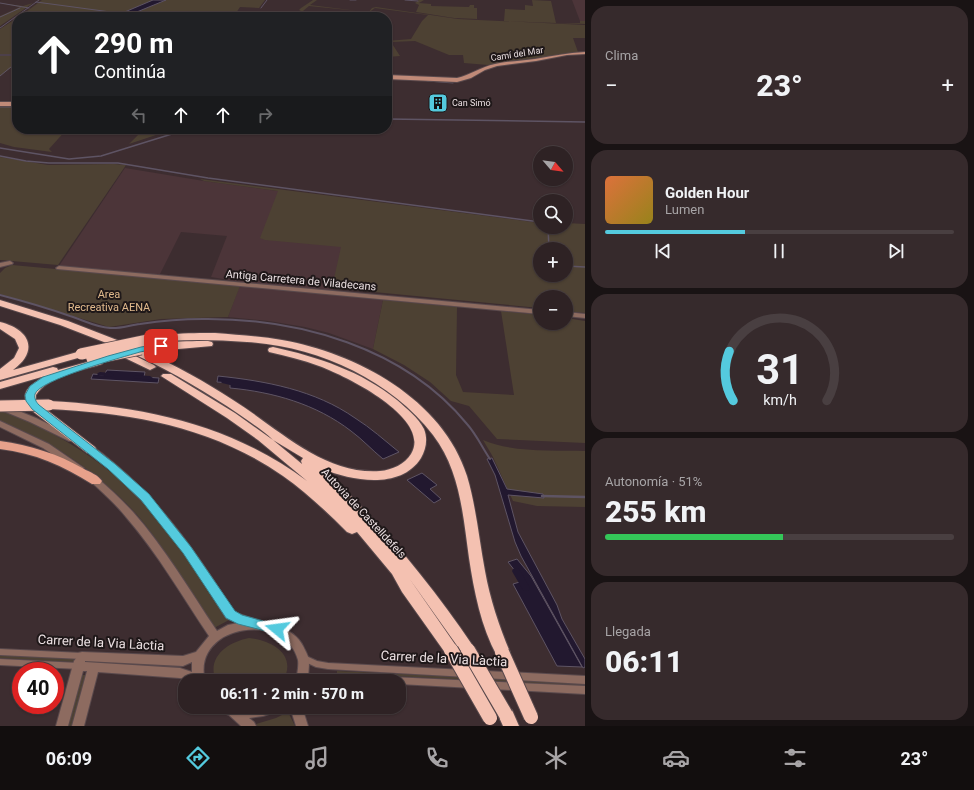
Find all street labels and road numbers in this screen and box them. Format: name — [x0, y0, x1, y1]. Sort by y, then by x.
street label: Camí del Mar — [490, 45, 544, 63]
street label: Antiga Carretera de Viladecans — [225, 267, 377, 294]
street label: Autovia de Castelldefels — [319, 466, 409, 561]
street label: Carrer de la Via Làctia — [37, 632, 165, 653]
street label: Carrer de la Via Làctia — [380, 648, 508, 669]

